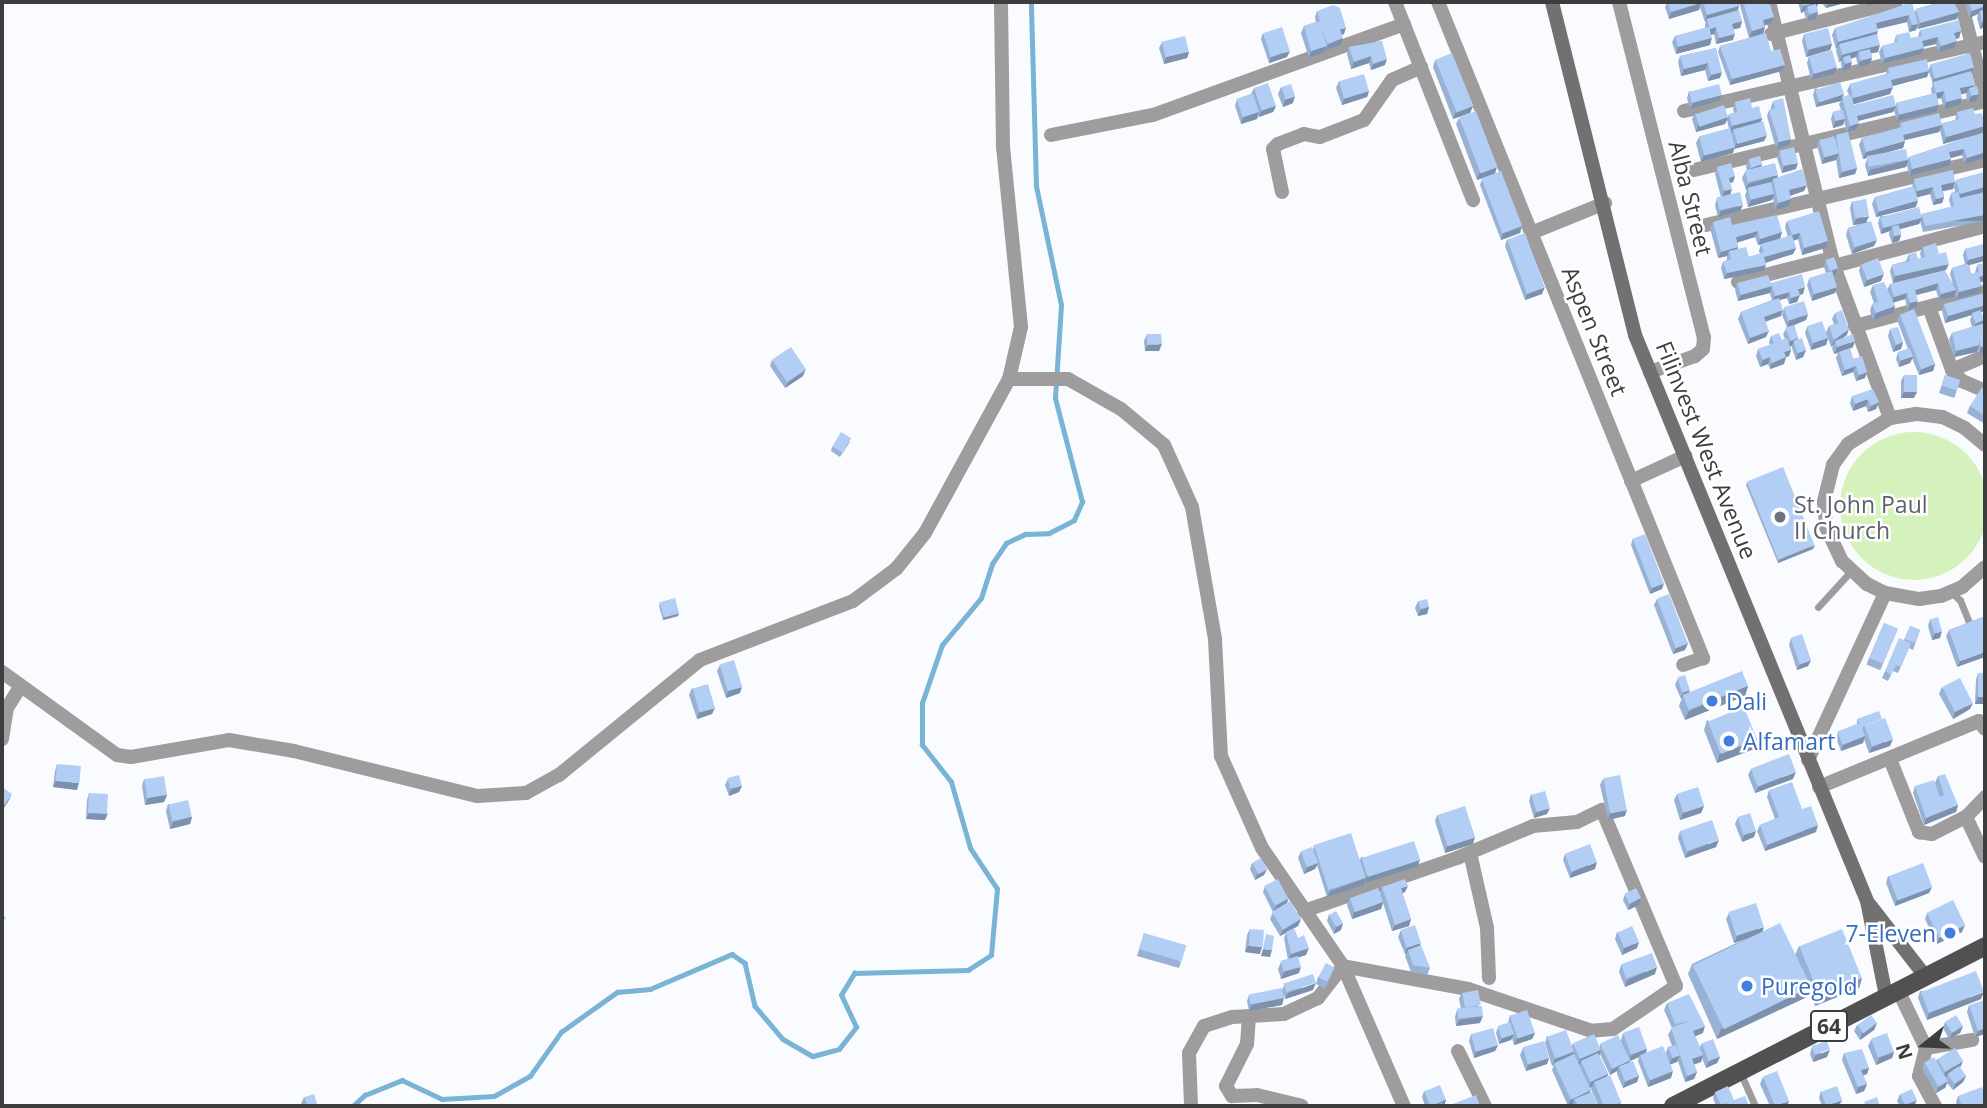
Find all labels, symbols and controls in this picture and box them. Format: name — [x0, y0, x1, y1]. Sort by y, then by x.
street label: Alba Street — [1663, 138, 1719, 258]
street label: Aspen Street — [1557, 262, 1633, 400]
street label: Filinvest West Avenue — [1651, 337, 1763, 563]
place label: St. John Paul II Church — [1794, 490, 1928, 544]
marker: St. John Paul II Church — [1772, 509, 1788, 525]
place label: Dali — [1726, 687, 1767, 715]
marker: Dali — [1704, 693, 1720, 709]
place label: Alfamart — [1743, 727, 1836, 755]
marker: Alfamart — [1721, 733, 1737, 749]
place label: 7-Eleven — [1845, 919, 1936, 947]
marker: 7-Eleven — [1942, 925, 1958, 941]
place label: Puregold — [1761, 972, 1857, 1000]
marker: Puregold — [1739, 978, 1755, 994]
road number: 64 — [1810, 1009, 1848, 1044]
north arrow — [1889, 1010, 1959, 1080]
text: N — [1889, 1040, 1919, 1063]

